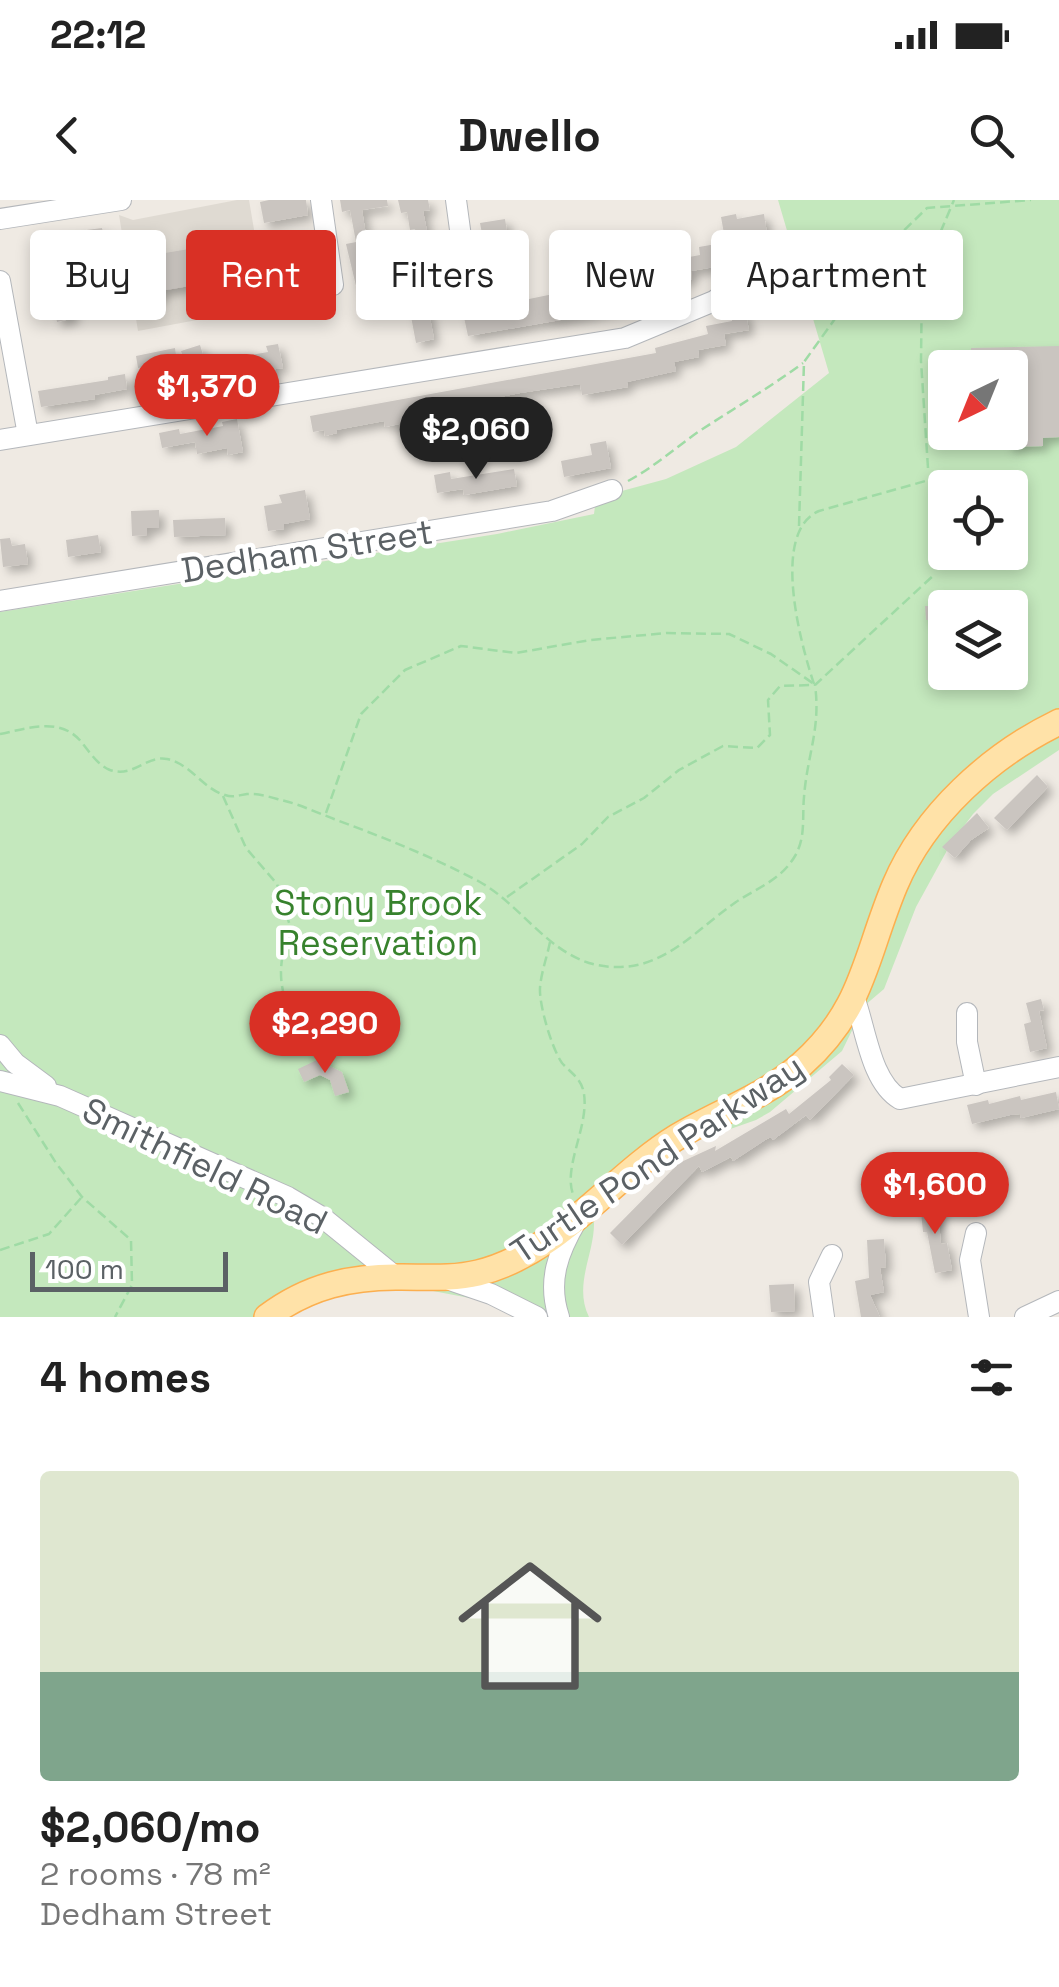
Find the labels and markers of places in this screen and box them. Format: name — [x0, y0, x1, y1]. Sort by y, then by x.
pin: $1,370 — [126, 354, 288, 439]
pin: $2,060 — [395, 397, 557, 482]
pin: $2,290 — [244, 991, 406, 1076]
pin: $1,600 — [854, 1152, 1016, 1237]

